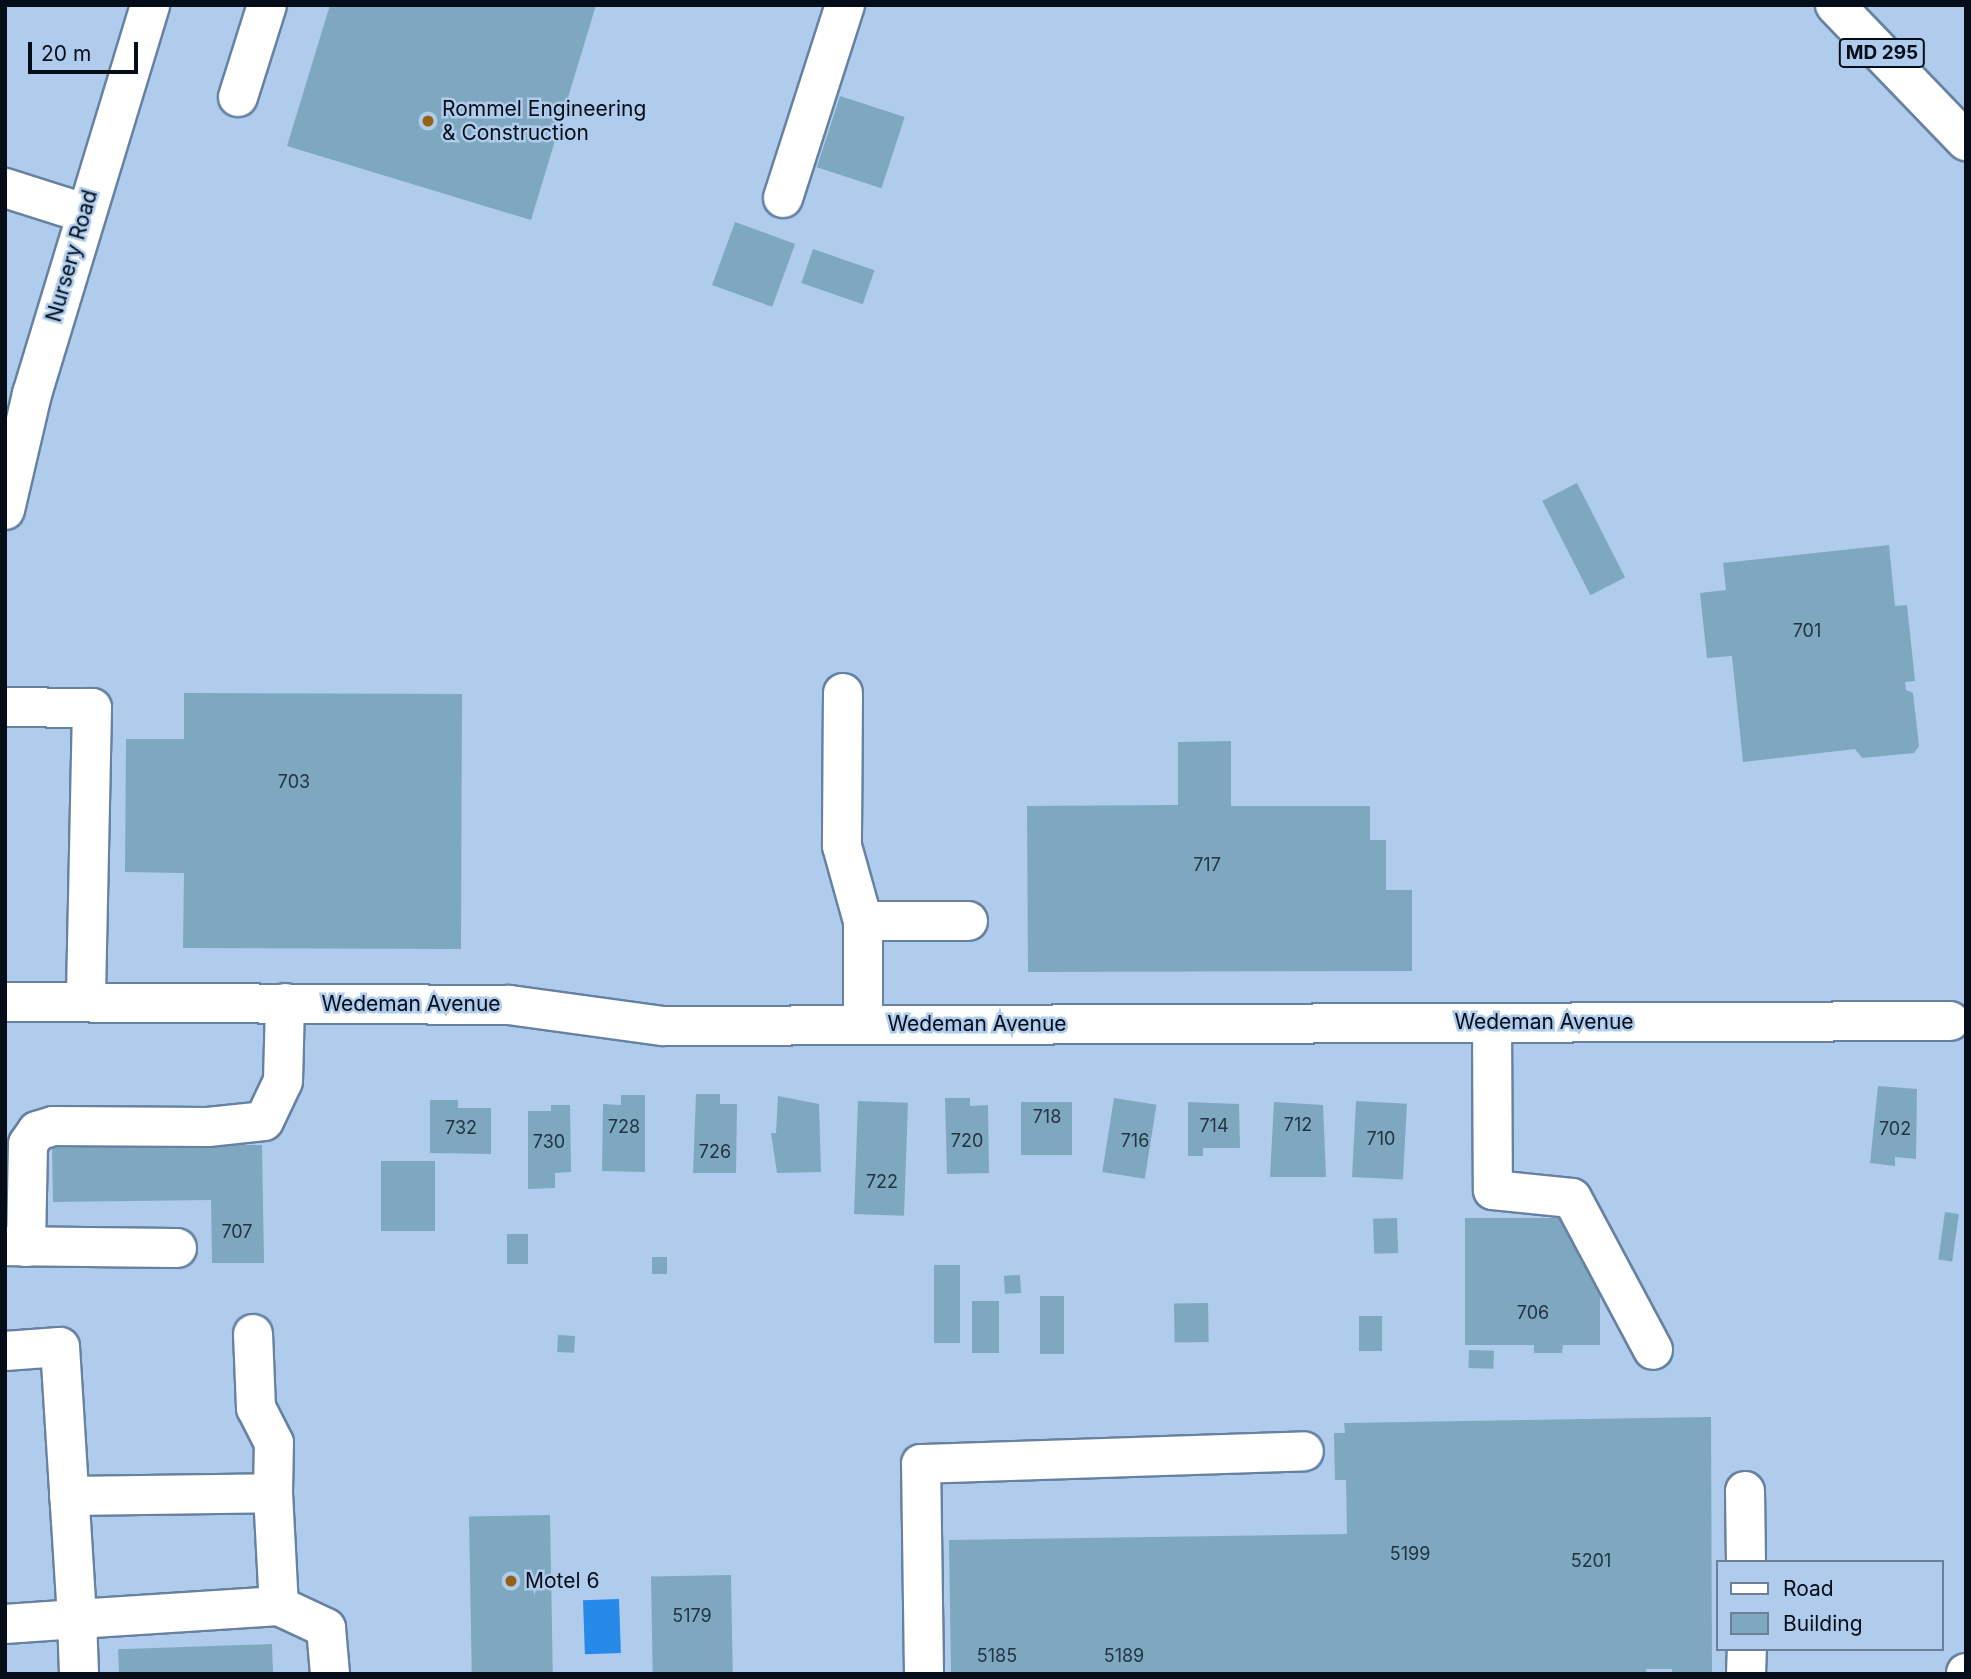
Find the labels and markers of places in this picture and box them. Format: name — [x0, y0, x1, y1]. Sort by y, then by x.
place label: Rommel Engineering & Construction — [442, 96, 646, 146]
marker: Rommel Engineering & Construction — [420, 113, 436, 129]
place label: Motel 6 — [525, 1568, 599, 1594]
marker: Motel 6 — [503, 1573, 519, 1589]

